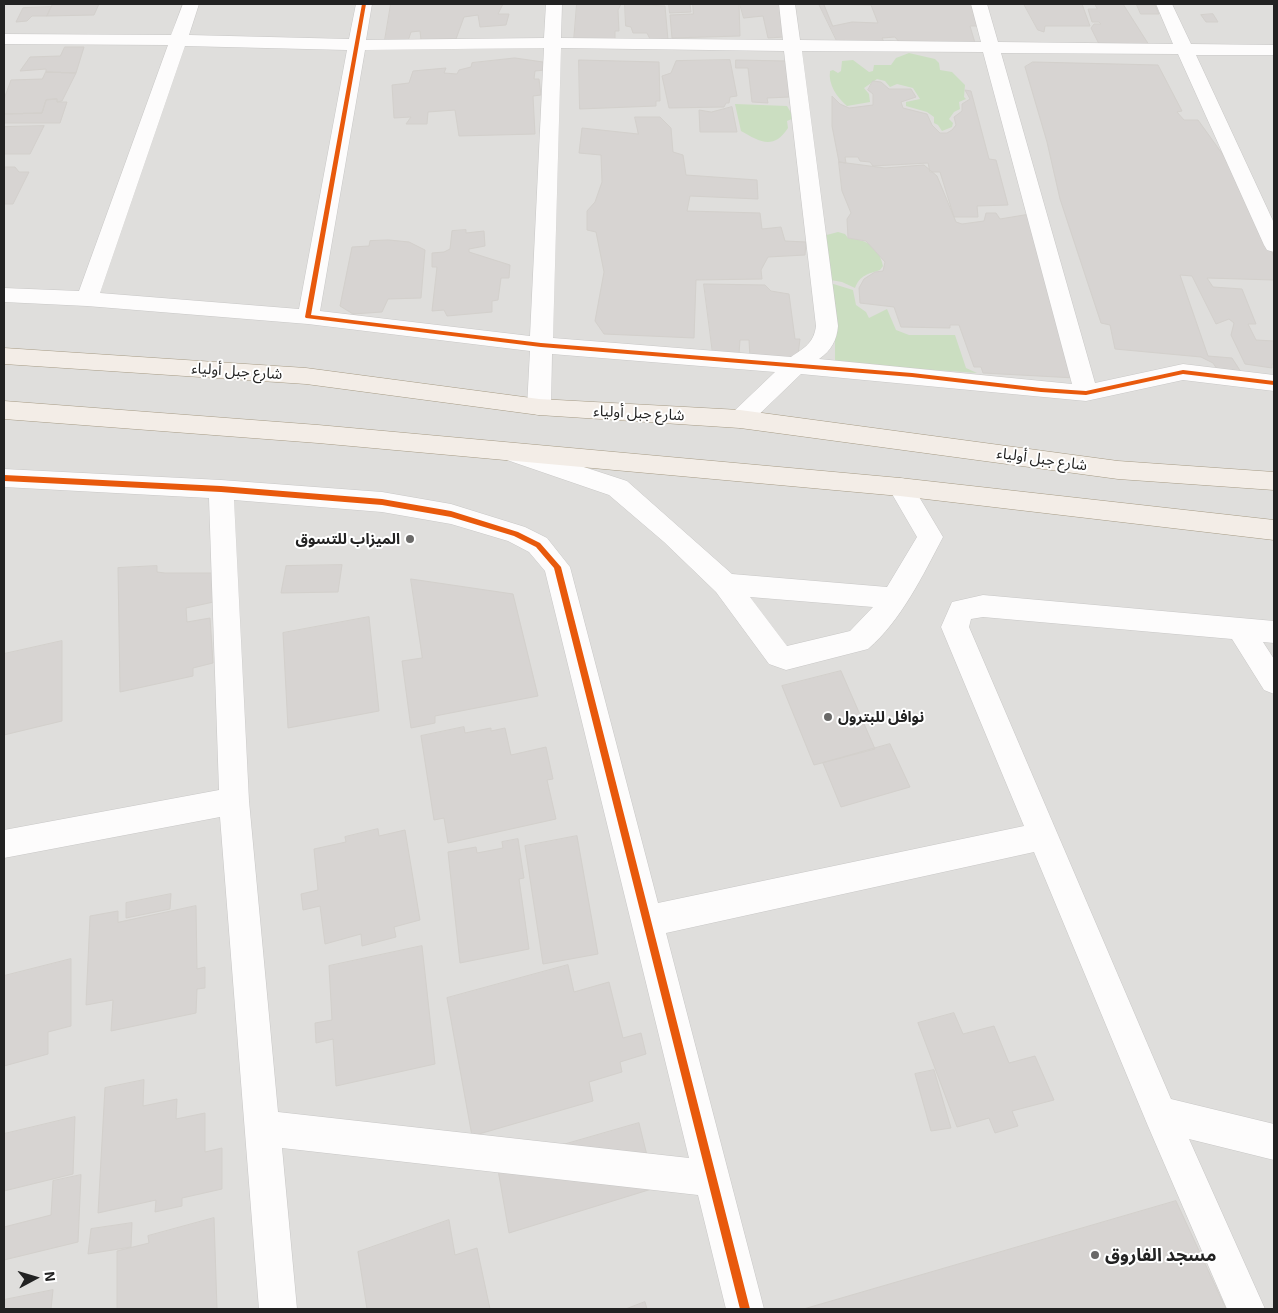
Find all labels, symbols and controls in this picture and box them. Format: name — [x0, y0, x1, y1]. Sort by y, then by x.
street label: شارع جبل أولياء — [191, 359, 283, 383]
street label: شارع جبل أولياء — [593, 402, 685, 424]
street label: شارع جبل أولياء — [996, 444, 1088, 474]
place label: الميزاب للتسوق — [296, 530, 400, 548]
marker: الميزاب للتسوق — [404, 533, 416, 545]
place label: نوافل للبترول — [838, 708, 924, 726]
marker: نوافل للبترول — [822, 711, 834, 723]
place label: مسجد الفاروق — [1105, 1244, 1217, 1266]
marker: مسجد الفاروق — [1089, 1249, 1101, 1261]
north arrow — [10, 1253, 60, 1303]
text: N — [41, 1270, 59, 1282]

